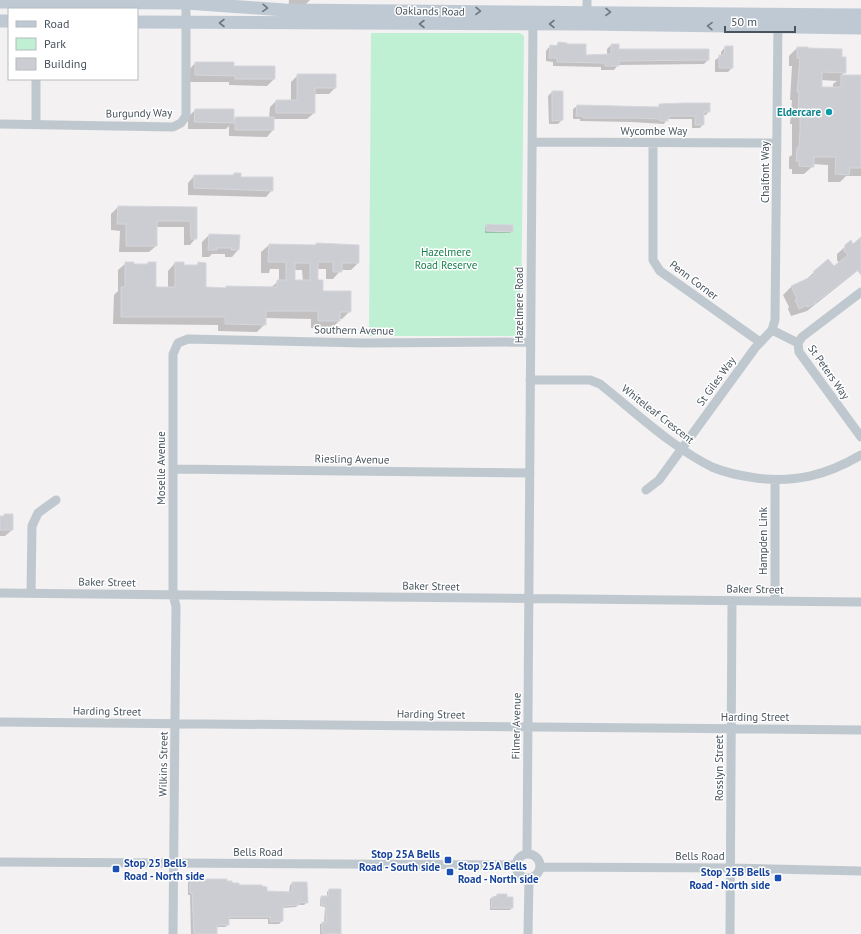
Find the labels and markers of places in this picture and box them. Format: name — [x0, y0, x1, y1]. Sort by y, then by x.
place label: Eldercare — [777, 105, 821, 119]
marker: Eldercare — [824, 107, 834, 117]
place label: Stop 25A Bells Road - South side — [359, 847, 440, 874]
marker: Stop 25A Bells Road - South side — [443, 855, 453, 865]
place label: Stop 25 Bells Road - North side — [124, 856, 205, 883]
place label: Stop 25A Bells Road - North side — [458, 859, 539, 886]
marker: Stop 25 Bells Road - North side — [111, 864, 121, 874]
place label: Stop 25B Bells Road - North side — [689, 865, 770, 892]
marker: Stop 25A Bells Road - North side — [445, 867, 455, 877]
marker: Stop 25B Bells Road - North side — [773, 873, 783, 883]

